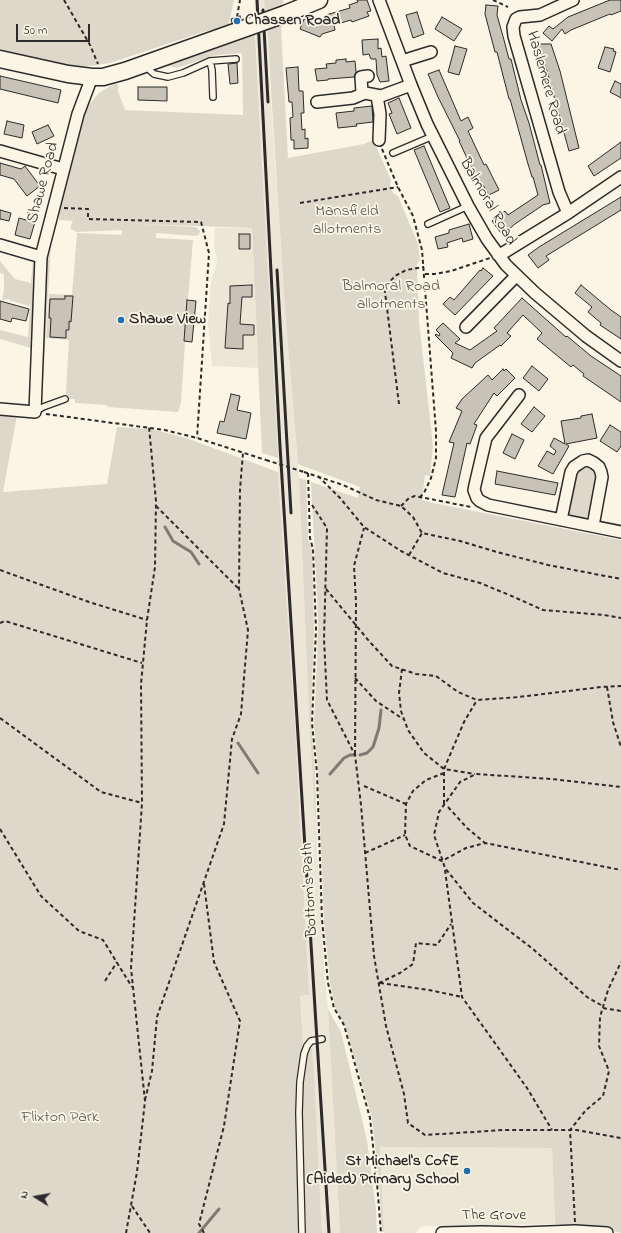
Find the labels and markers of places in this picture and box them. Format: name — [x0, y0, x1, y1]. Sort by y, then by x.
place label: Chassen Road — [245, 11, 340, 31]
marker: Chassen Road — [232, 16, 242, 26]
place label: Shawe View — [129, 310, 206, 330]
marker: Shawe View — [116, 315, 126, 325]
place label: St Michael's CofE (Aided) Primary School — [307, 1152, 459, 1190]
marker: St Michael's CofE (Aided) Primary School — [462, 1166, 472, 1176]

